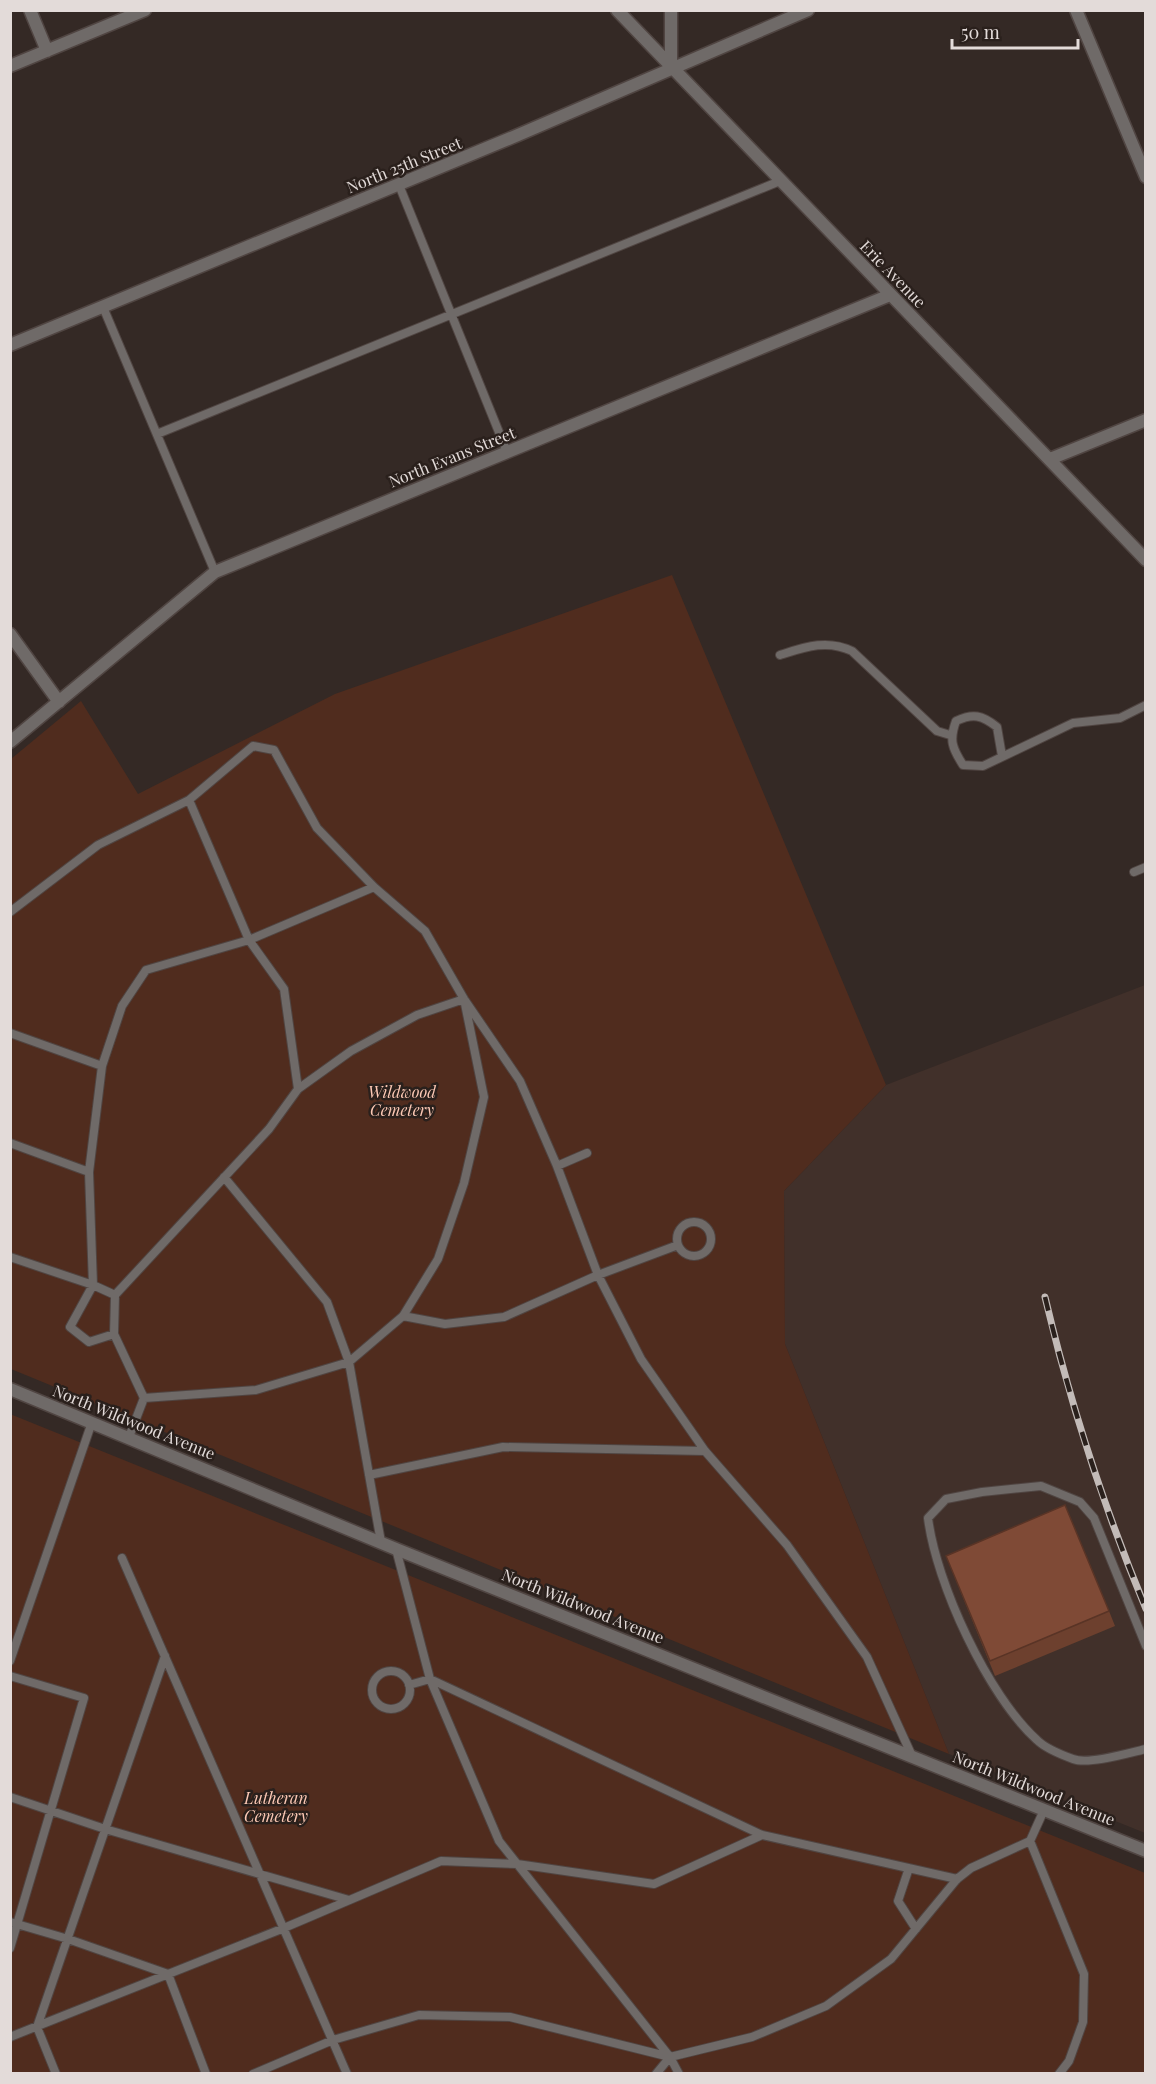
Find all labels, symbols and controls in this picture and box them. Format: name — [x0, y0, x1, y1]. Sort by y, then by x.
scale bar — [952, 12, 1078, 50]
text: 50 m — [961, 20, 1000, 44]
street label: North 25th Street — [343, 132, 465, 197]
street label: Erie Avenue — [856, 235, 931, 312]
street label: North Evans Street — [385, 421, 519, 492]
park label: Wildwood Cemetery — [368, 1081, 437, 1120]
street label: North Wildwood Avenue — [50, 1379, 218, 1464]
street label: North Wildwood Avenue — [499, 1563, 667, 1648]
street label: North Wildwood Avenue — [950, 1745, 1118, 1830]
park label: Lutheran Cemetery — [243, 1787, 308, 1826]

